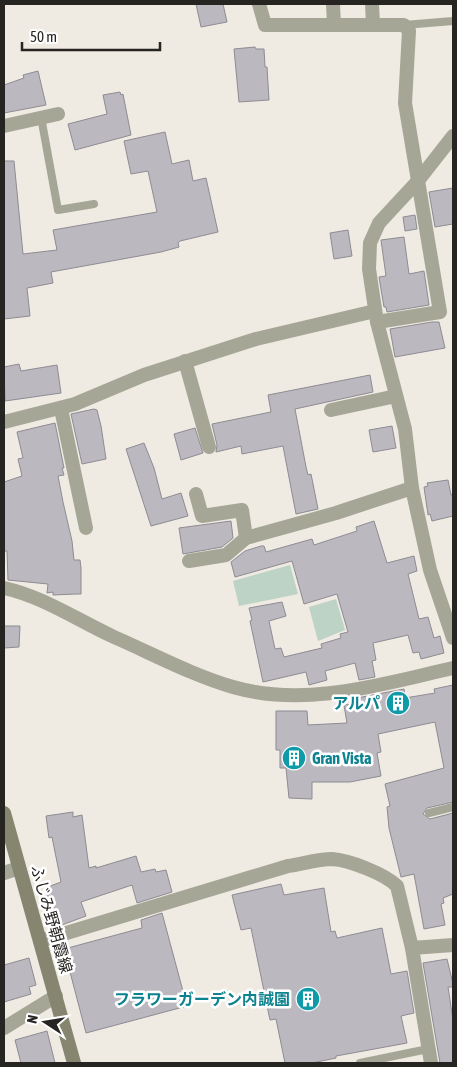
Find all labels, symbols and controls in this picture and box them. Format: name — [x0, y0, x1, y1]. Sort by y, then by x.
scale bar — [22, 20, 160, 52]
text: 50 m — [30, 28, 57, 45]
building icon: アルパ — [385, 690, 411, 716]
place label: アルパ — [332, 694, 380, 712]
building icon: Gran Vista — [281, 745, 307, 771]
place label: Gran Vista — [312, 749, 372, 767]
street label: ふじみ野朝霞線 — [28, 863, 76, 975]
building icon: フラワーガーデン内誠園 — [295, 986, 321, 1012]
place label: フラワーガーデン内誠園 — [114, 990, 290, 1008]
north arrow — [20, 997, 70, 1047]
text: N — [24, 1014, 41, 1025]

